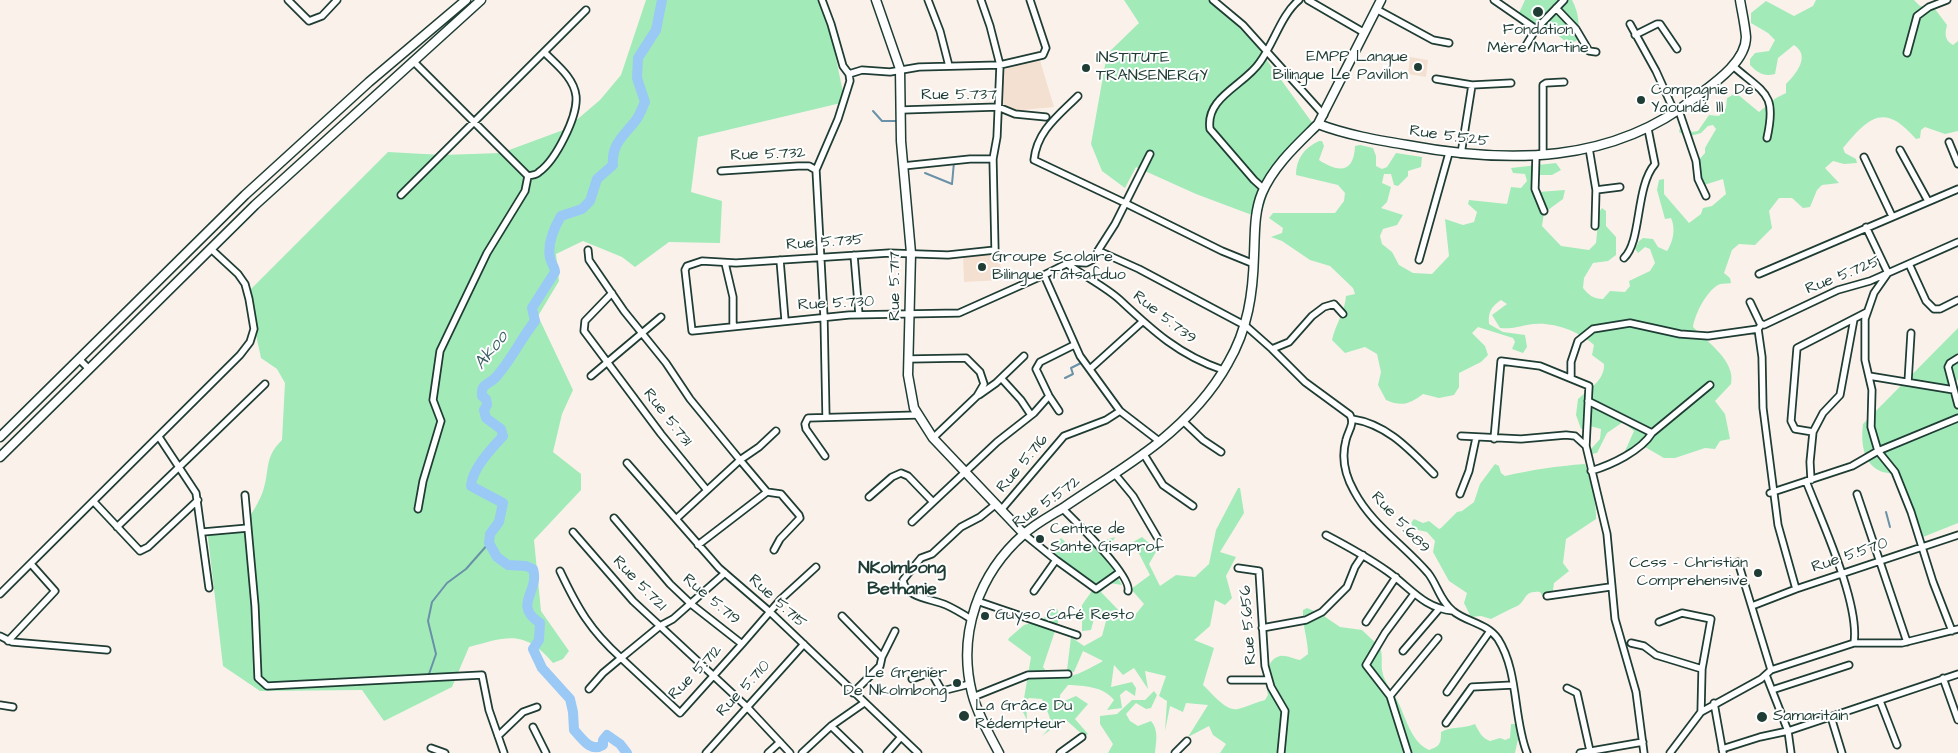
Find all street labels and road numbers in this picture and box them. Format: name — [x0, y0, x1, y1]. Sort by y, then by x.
street label: Rue 5.737 — [921, 86, 997, 106]
street label: Rue 5.525 — [1408, 122, 1490, 152]
street label: Rue 5.732 — [730, 144, 806, 166]
street label: Rue 5.735 — [786, 231, 864, 255]
street label: Rue 5.717 — [886, 251, 906, 321]
street label: Rue 5.725 — [1803, 252, 1883, 300]
street label: Rue 5.739 — [1128, 287, 1200, 349]
street label: Rue 5.730 — [797, 292, 875, 316]
street label: Rue 5.731 — [638, 385, 696, 451]
street label: Rue 5.716 — [993, 431, 1053, 497]
street label: Rue 5.572 — [1009, 473, 1085, 533]
street label: Rue 5.689 — [1366, 488, 1434, 558]
street label: Rue 5.570 — [1809, 534, 1891, 578]
street label: Rue 5.721 — [608, 552, 670, 616]
street label: Rue 5.719 — [678, 570, 744, 630]
street label: Rue 5.715 — [744, 571, 810, 633]
street label: Rue 5.656 — [1237, 585, 1261, 665]
street label: Rue 5.712 — [665, 641, 727, 705]
street label: Rue 5.710 — [713, 657, 775, 721]

